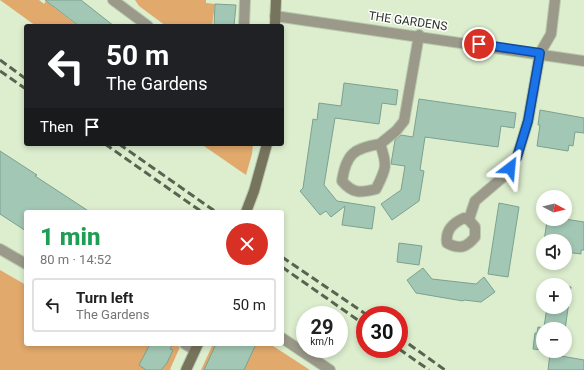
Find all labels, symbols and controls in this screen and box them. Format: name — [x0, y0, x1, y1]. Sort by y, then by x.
street label: THE GARDENS — [368, 9, 448, 33]
pin — [462, 27, 496, 61]
icon: arrive — [468, 33, 490, 55]
text: 50 m — [106, 39, 169, 72]
icon: left — [40, 40, 92, 92]
text: The Gardens — [106, 73, 208, 94]
icon: arrive — [81, 116, 103, 138]
text: Then — [40, 118, 73, 136]
position arrow — [489, 147, 531, 189]
north arrow — [536, 190, 572, 226]
map controls — [536, 190, 572, 358]
text: 1 min — [40, 223, 101, 251]
button: close — [226, 223, 268, 265]
button: sound — [536, 234, 572, 270]
text: 80 m · 14:52 — [40, 252, 111, 267]
button: + — [536, 278, 572, 314]
text: Turn left — [76, 289, 133, 307]
icon: left — [42, 294, 64, 316]
text: 50 m — [232, 296, 266, 314]
speed limit sign: 30 — [356, 306, 408, 358]
text: The Gardens — [76, 307, 149, 322]
text: 29 — [311, 315, 333, 339]
button: − — [536, 322, 572, 358]
text: km/h — [310, 336, 334, 347]

